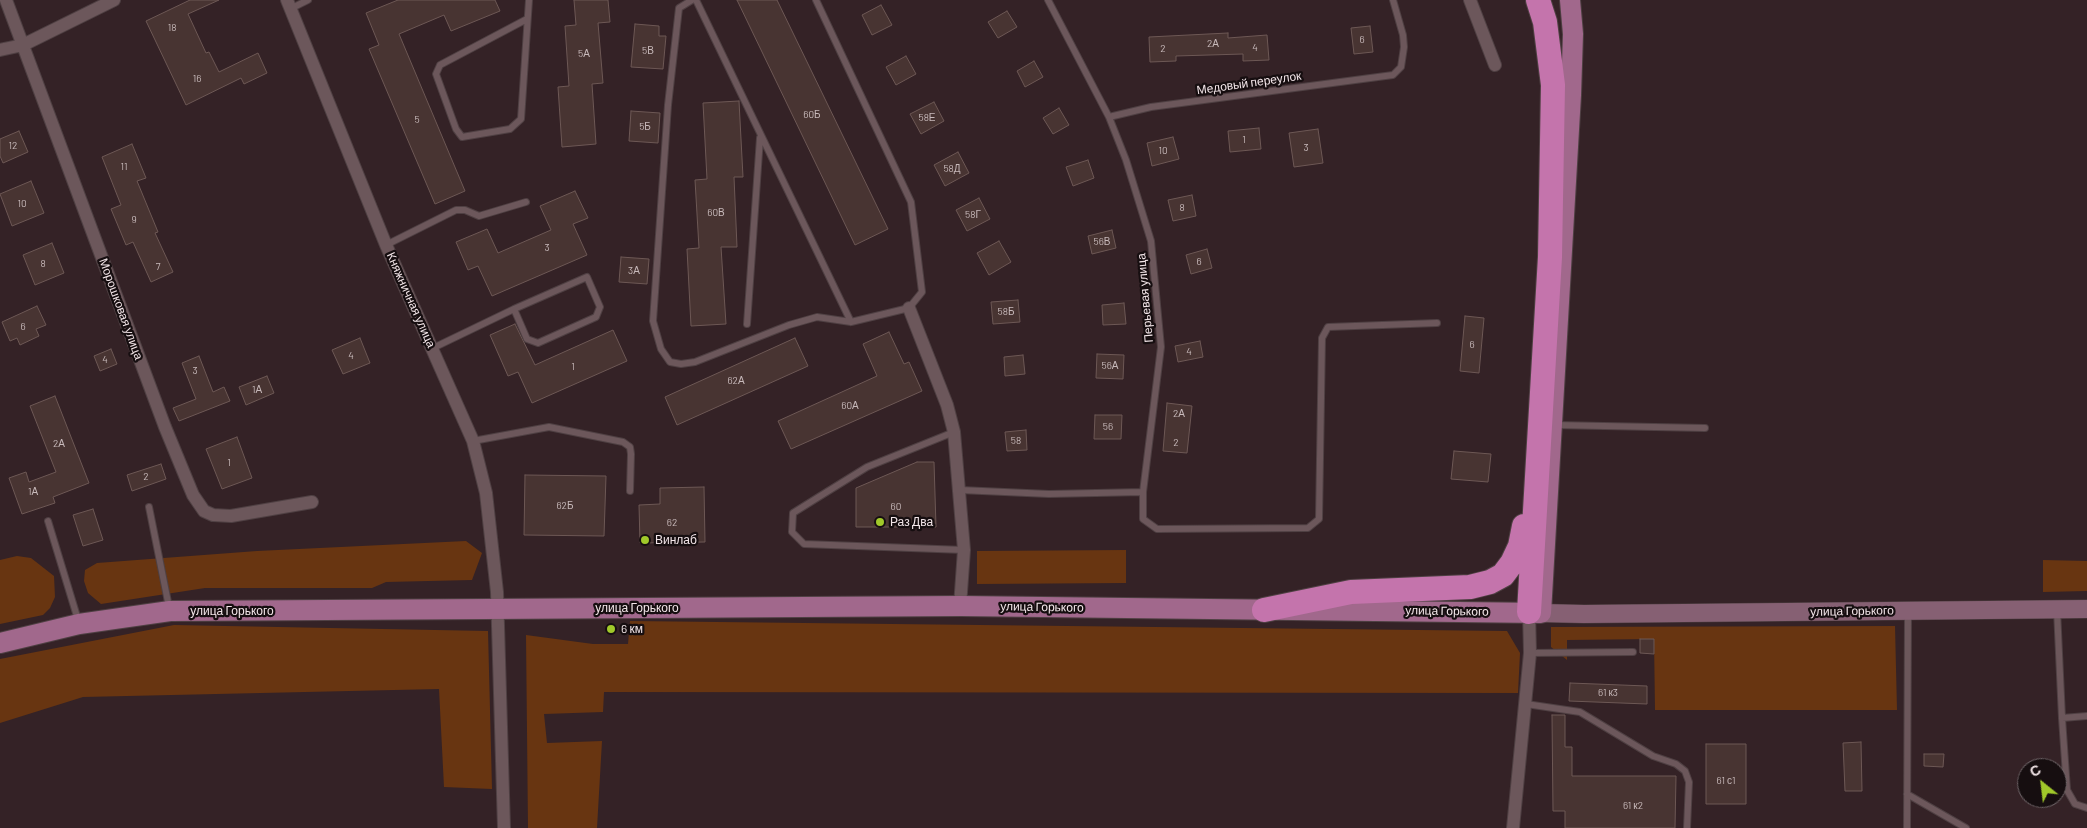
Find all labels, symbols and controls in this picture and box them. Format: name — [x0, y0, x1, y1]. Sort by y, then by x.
house number: 18 — [168, 22, 176, 34]
house number: 6 — [1359, 34, 1365, 46]
house number: 2А — [1207, 38, 1219, 50]
house number: 4 — [1252, 42, 1258, 54]
house number: 2 — [1160, 43, 1166, 55]
house number: 5В — [642, 45, 654, 57]
house number: 5А — [578, 48, 590, 60]
street label: Медовый переулок — [1196, 69, 1302, 97]
house number: 16 — [193, 73, 201, 85]
house number: 60Б — [803, 109, 821, 121]
house number: 58Е — [918, 112, 936, 124]
house number: 5 — [414, 114, 420, 126]
house number: 5Б — [639, 121, 651, 133]
house number: 1 — [1242, 134, 1246, 146]
house number: 12 — [9, 140, 17, 152]
house number: 3 — [1303, 142, 1309, 154]
house number: 10 — [1158, 145, 1168, 157]
house number: 11 — [120, 161, 128, 173]
house number: 58Д — [943, 163, 961, 175]
house number: 10 — [17, 198, 27, 210]
house number: 8 — [1179, 202, 1185, 214]
house number: 60В — [707, 207, 725, 219]
house number: 58Г — [965, 209, 981, 221]
house number: 9 — [131, 214, 137, 226]
house number: 56В — [1094, 236, 1110, 248]
house number: 3 — [544, 242, 550, 254]
street label: Княжничная улица — [383, 250, 439, 350]
street label: Перьевая улица — [1134, 253, 1156, 343]
street label: Морошковая улица — [96, 256, 146, 362]
house number: 6 — [1196, 256, 1202, 268]
house number: 8 — [40, 258, 46, 270]
house number: 7 — [156, 261, 160, 273]
house number: 3А — [628, 265, 640, 277]
house number: 58Б — [998, 306, 1014, 318]
house number: 6 — [20, 321, 26, 333]
house number: 6 — [1469, 339, 1475, 351]
house number: 4 — [1186, 346, 1192, 358]
house number: 4 — [348, 350, 354, 362]
house number: 4 — [102, 354, 108, 366]
house number: 56А — [1102, 360, 1118, 372]
house number: 1 — [571, 361, 575, 373]
house number: 3 — [192, 365, 198, 377]
house number: 62А — [727, 375, 745, 387]
house number: 1А — [252, 384, 262, 396]
house number: 60А — [841, 400, 859, 412]
house number: 2А — [1173, 408, 1185, 420]
house number: 56 — [1103, 421, 1113, 433]
house number: 58 — [1011, 435, 1021, 447]
house number: 2 — [1173, 437, 1179, 449]
house number: 2А — [53, 438, 65, 450]
house number: 1 — [227, 457, 231, 469]
house number: 2 — [143, 471, 149, 483]
house number: 1А — [28, 486, 38, 498]
house number: 62Б — [556, 500, 574, 512]
house number: 60 — [891, 501, 901, 513]
place label: Раз Два — [890, 515, 933, 529]
marker: Раз Два — [874, 516, 886, 528]
house number: 62 — [667, 517, 677, 529]
place label: Винлаб — [655, 533, 697, 547]
marker: Винлаб — [639, 534, 651, 546]
street label: улица Горького — [1000, 599, 1084, 615]
street label: улица Горького — [595, 601, 679, 615]
street label: улица Горького — [1405, 603, 1489, 619]
street label: улица Горького — [1810, 603, 1894, 619]
street label: улица Горького — [190, 604, 274, 618]
place label: 6 км — [621, 622, 643, 636]
marker: 6 км — [605, 623, 617, 635]
house number: 61 к3 — [1598, 687, 1618, 699]
north arrow — [2017, 758, 2067, 808]
text: С — [2026, 760, 2044, 780]
house number: 61 с1 — [1717, 775, 1735, 787]
house number: 61 к2 — [1623, 800, 1643, 812]

